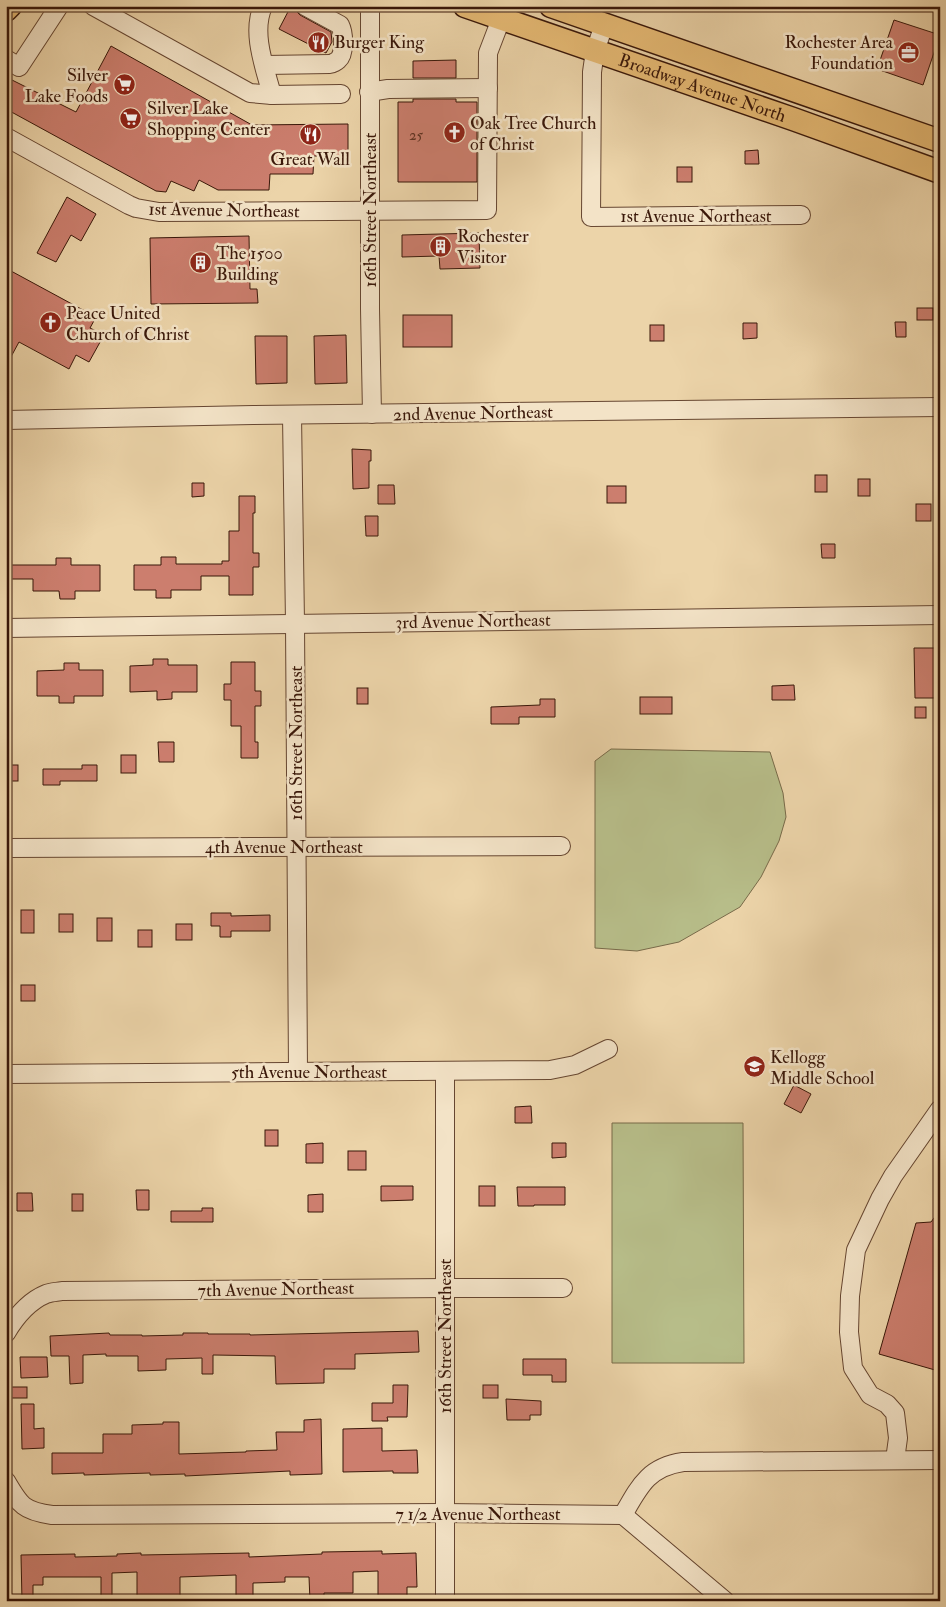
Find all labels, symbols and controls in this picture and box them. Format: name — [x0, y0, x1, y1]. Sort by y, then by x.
restaurant icon: Burger King — [306, 30, 330, 54]
place label: Burger King — [334, 31, 425, 54]
place label: Rochester Area Foundation — [784, 31, 894, 75]
office icon: Rochester Area Foundation — [897, 40, 921, 64]
street label: Broadway Avenue North — [615, 49, 789, 128]
place label: Silver Lake Foods — [25, 64, 108, 108]
supermarket icon: Silver Lake Foods — [112, 73, 136, 97]
place label: Silver Lake Shopping Center — [147, 97, 270, 141]
supermarket icon: Silver Lake Shopping Center — [119, 106, 143, 130]
place label: Oak Tree Church of Christ — [470, 112, 597, 156]
church icon: Oak Tree Church of Christ — [442, 121, 466, 145]
restaurant icon: Great Wall — [298, 122, 322, 146]
house number: 25 — [409, 126, 423, 145]
street label: 16th Street Northeast — [359, 132, 382, 287]
place label: Great Wall — [270, 148, 350, 171]
street label: 1st Avenue Northeast — [148, 198, 300, 223]
street label: 1st Avenue Northeast — [620, 205, 772, 228]
place label: Rochester Visitor — [457, 225, 529, 269]
building icon: Rochester Visitor — [429, 234, 453, 258]
place label: The 1500 Building — [216, 242, 283, 286]
building icon: The 1500 Building — [188, 251, 212, 275]
place label: Peace United Church of Christ — [66, 302, 190, 346]
church icon: Peace United Church of Christ — [38, 311, 62, 335]
street label: 2nd Avenue Northeast — [393, 401, 553, 426]
street label: 3rd Avenue Northeast — [395, 609, 551, 634]
street label: 16th Street Northeast — [285, 665, 308, 820]
street label: 4th Avenue Northeast — [205, 836, 363, 859]
place label: Kellogg Middle School — [770, 1046, 875, 1090]
school or university icon: Kellogg Middle School — [742, 1055, 766, 1079]
street label: 5th Avenue Northeast — [231, 1061, 387, 1084]
street label: 16th Street Northeast — [434, 1258, 457, 1413]
street label: 7th Avenue Northeast — [198, 1277, 355, 1302]
street label: 7 1/2 Avenue Northeast — [395, 1503, 561, 1526]

